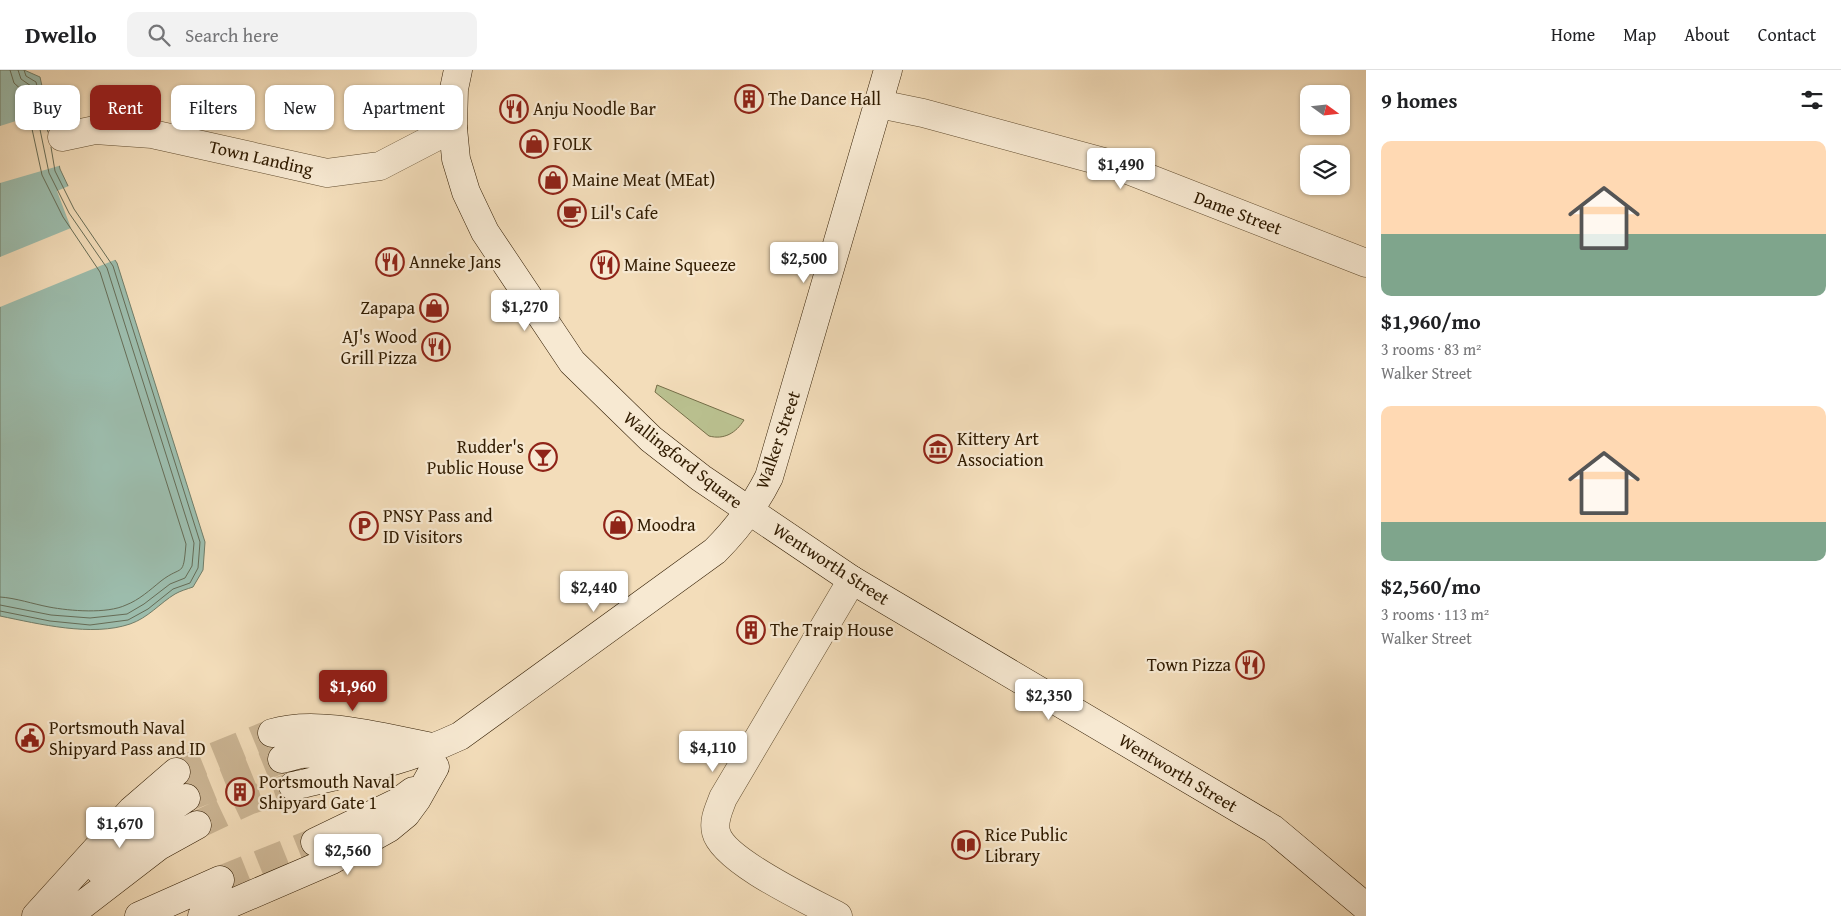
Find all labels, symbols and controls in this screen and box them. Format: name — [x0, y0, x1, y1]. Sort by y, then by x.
search box — [127, 12, 477, 57]
text: Dwello — [25, 17, 97, 52]
icon: search — [145, 21, 173, 49]
text: Search here — [185, 21, 279, 49]
text: Home — [1551, 21, 1595, 48]
text: Map — [1623, 21, 1656, 48]
text: About — [1684, 21, 1730, 48]
text: Contact — [1758, 21, 1816, 48]
building icon: The Dance Hall — [734, 84, 764, 114]
chip: Buy — [15, 85, 80, 130]
chip: Rent — [90, 85, 161, 130]
chip: Filters — [171, 85, 255, 130]
chip: New — [265, 85, 334, 130]
chip: Apartment — [344, 85, 463, 130]
place label: The Dance Hall — [768, 85, 881, 112]
north arrow — [1300, 85, 1350, 135]
map controls — [1300, 85, 1350, 195]
text: 9 homes — [1381, 85, 1457, 116]
icon: filters — [1798, 86, 1826, 114]
restaurant icon: Anju Noodle Bar — [499, 94, 529, 124]
place label: Anju Noodle Bar — [533, 95, 656, 122]
shop icon: FOLK — [519, 129, 549, 159]
place label: FOLK — [553, 130, 592, 157]
street label: Town Landing — [206, 132, 316, 183]
button: layers — [1300, 145, 1350, 195]
pin: $1,490 — [1080, 148, 1162, 190]
text: $1,490 — [1098, 152, 1144, 176]
shop icon: Maine Meat (MEat) — [538, 165, 568, 195]
place label: Maine Meat (MEat) — [572, 166, 715, 193]
icon: home — [1559, 173, 1649, 263]
street label: Dame Street — [1190, 183, 1287, 242]
cafe icon: Lil's Cafe — [557, 198, 587, 228]
place label: Lil's Cafe — [591, 199, 658, 226]
pin: $2,500 — [763, 242, 845, 284]
text: $2,500 — [781, 246, 827, 270]
restaurant icon: Anneke Jans — [375, 247, 405, 277]
place label: Anneke Jans — [409, 248, 501, 275]
restaurant icon: Maine Squeeze — [590, 250, 620, 280]
place label: Maine Squeeze — [624, 251, 736, 278]
pin: $1,270 — [484, 290, 566, 332]
shop icon: Zapapa — [419, 293, 449, 323]
place label: Zapapa — [361, 294, 415, 321]
text: $1,270 — [502, 294, 548, 318]
text: $1,960/mo — [1381, 306, 1481, 337]
place label: AJ's Wood Grill Pizza — [341, 323, 417, 371]
restaurant icon: AJ's Wood Grill Pizza — [421, 332, 451, 362]
text: 3 rooms · 83 m² — [1381, 337, 1481, 361]
text: Walker Street — [1381, 361, 1472, 385]
street label: Walker Street — [748, 386, 807, 493]
street label: Wallingford Square — [618, 404, 749, 515]
place label: Kittery Art Association — [957, 425, 1044, 473]
place label: Rudder's Public House — [427, 433, 524, 481]
museum icon: Kittery Art Association — [923, 434, 953, 464]
icon: home — [1559, 438, 1649, 528]
bar icon: Rudder's Public House — [528, 442, 558, 472]
place label: PNSY Pass and ID Visitors — [383, 502, 493, 550]
shop icon: Moodra — [603, 510, 633, 540]
parking icon: PNSY Pass and ID Visitors — [349, 511, 379, 541]
place label: Moodra — [637, 511, 696, 538]
street label: Wentworth Street — [767, 516, 896, 612]
pin: $2,440 — [553, 570, 635, 613]
text: $2,560/mo — [1381, 571, 1481, 602]
text: $2,440 — [571, 575, 617, 599]
text: 3 rooms · 113 m² — [1381, 602, 1489, 626]
building icon: The Traip House — [736, 615, 766, 645]
place label: The Traip House — [770, 616, 894, 643]
text: Walker Street — [1381, 626, 1472, 650]
restaurant icon: Town Pizza — [1235, 650, 1265, 680]
place label: Town Pizza — [1147, 651, 1231, 678]
pin: $1,960 — [312, 670, 394, 712]
text: $1,960 — [330, 674, 376, 698]
pin: $2,350 — [1008, 678, 1090, 721]
text: $2,350 — [1026, 683, 1072, 707]
place label: Portsmouth Naval Shipyard Pass and ID — [49, 714, 206, 762]
public building icon: Portsmouth Naval Shipyard Pass and ID — [15, 723, 45, 753]
street label: Wentworth Street — [1114, 726, 1243, 819]
pin: $4,110 — [672, 730, 754, 773]
text: $4,110 — [690, 735, 736, 759]
place label: Portsmouth Naval Shipyard Gate 1 — [259, 768, 395, 816]
building icon: Portsmouth Naval Shipyard Gate 1 — [225, 777, 255, 807]
pin: $1,670 — [79, 806, 161, 849]
text: $1,670 — [97, 811, 143, 835]
place label: Rice Public Library — [985, 821, 1068, 869]
library icon: Rice Public Library — [951, 830, 981, 860]
pin: $2,560 — [307, 834, 389, 876]
text: $2,560 — [325, 838, 371, 862]

